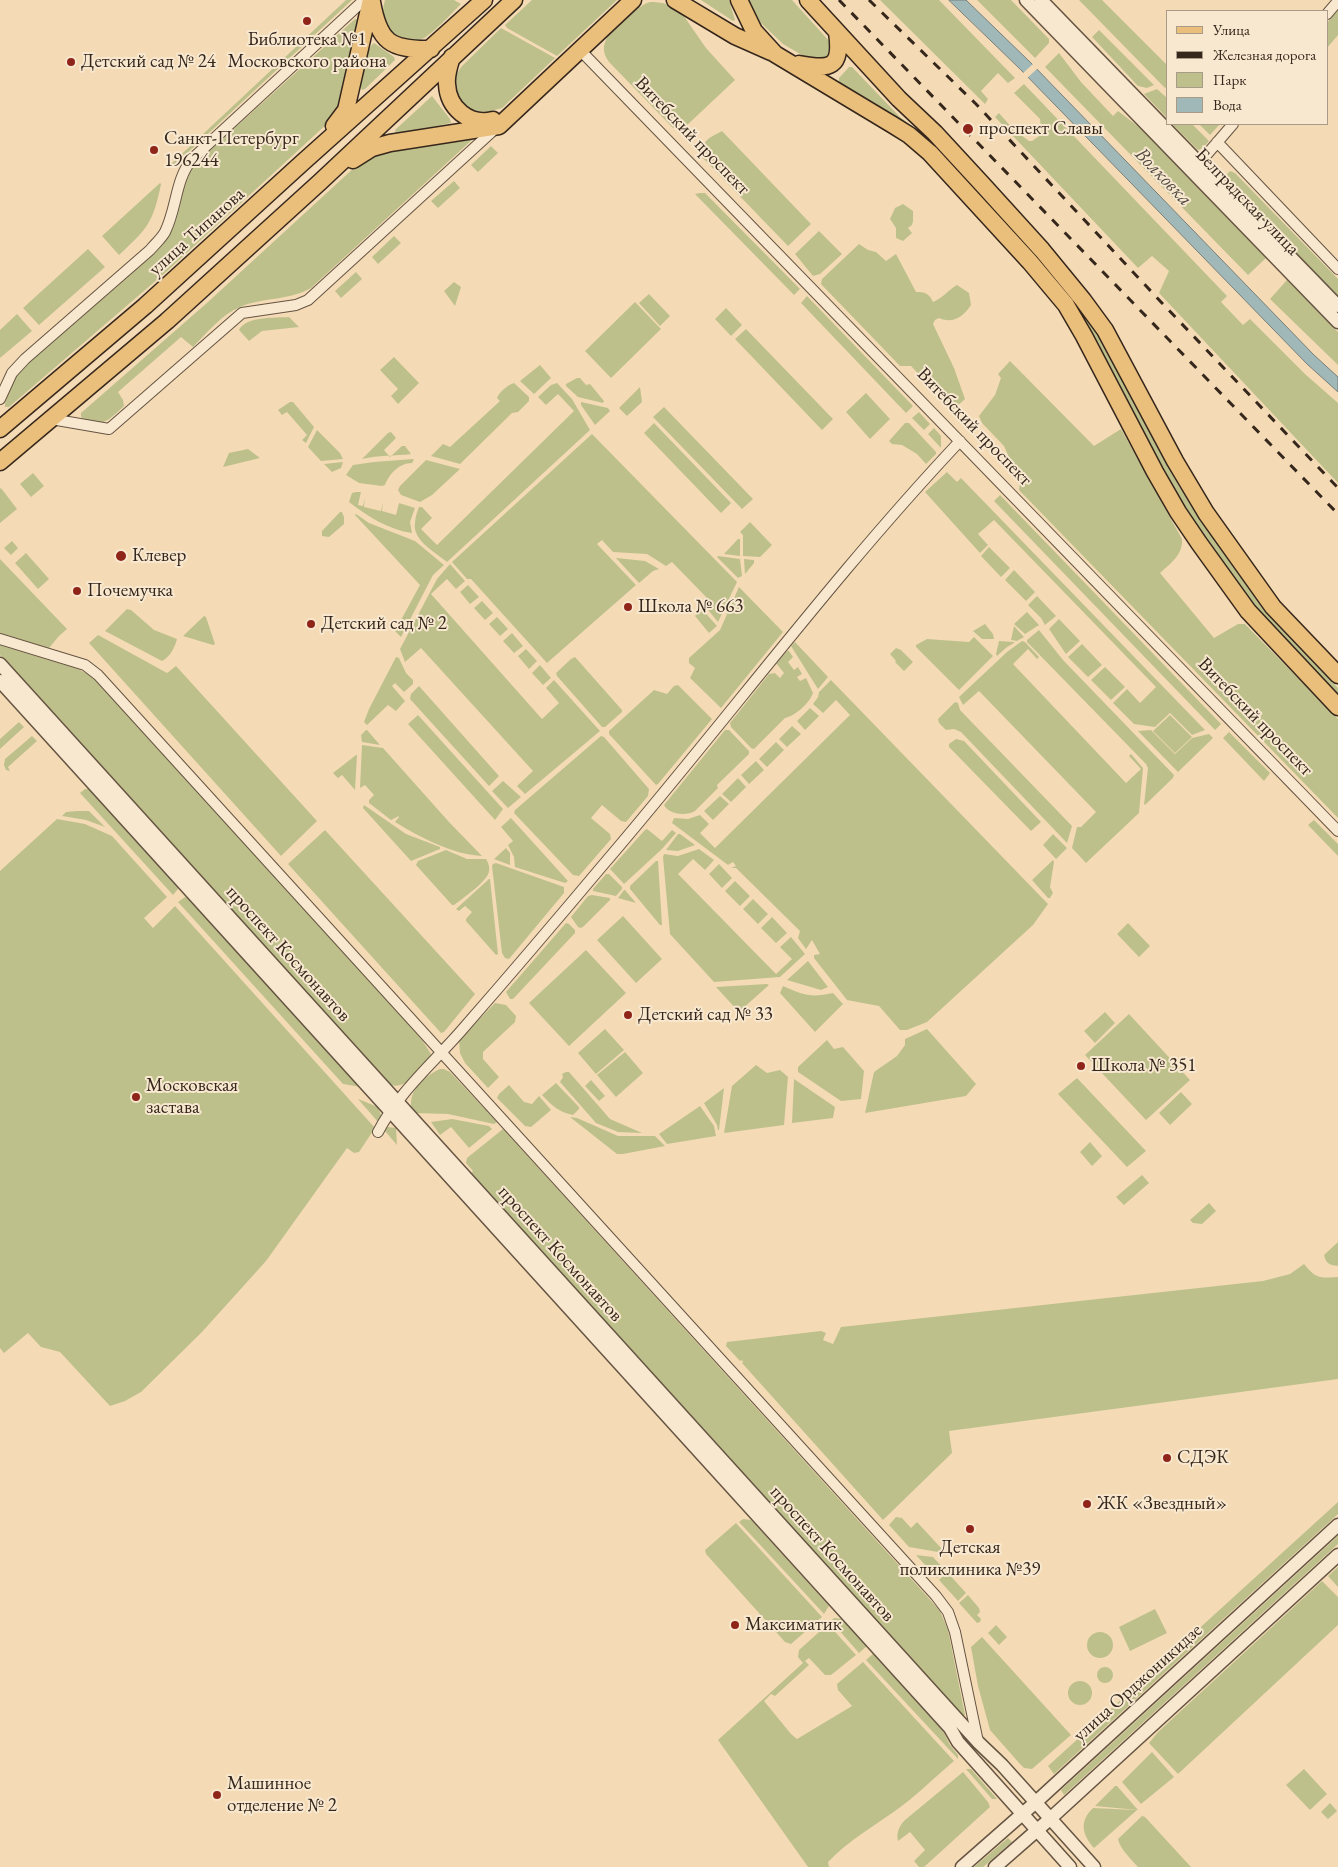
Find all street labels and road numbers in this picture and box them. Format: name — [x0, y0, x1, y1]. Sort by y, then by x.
street label: Витебский проспект — [630, 72, 754, 200]
street label: Белградская улица — [1190, 144, 1304, 260]
street label: улица Типанова — [144, 183, 250, 281]
street label: Витебский проспект — [912, 363, 1036, 491]
street label: Витебский проспект — [1193, 653, 1317, 781]
street label: проспект Космонавтов — [221, 881, 355, 1027]
street label: проспект Космонавтов — [493, 1181, 627, 1327]
street label: проспект Космонавтов — [765, 1481, 899, 1627]
street label: улица Орджоникидзе — [1069, 1619, 1207, 1747]

